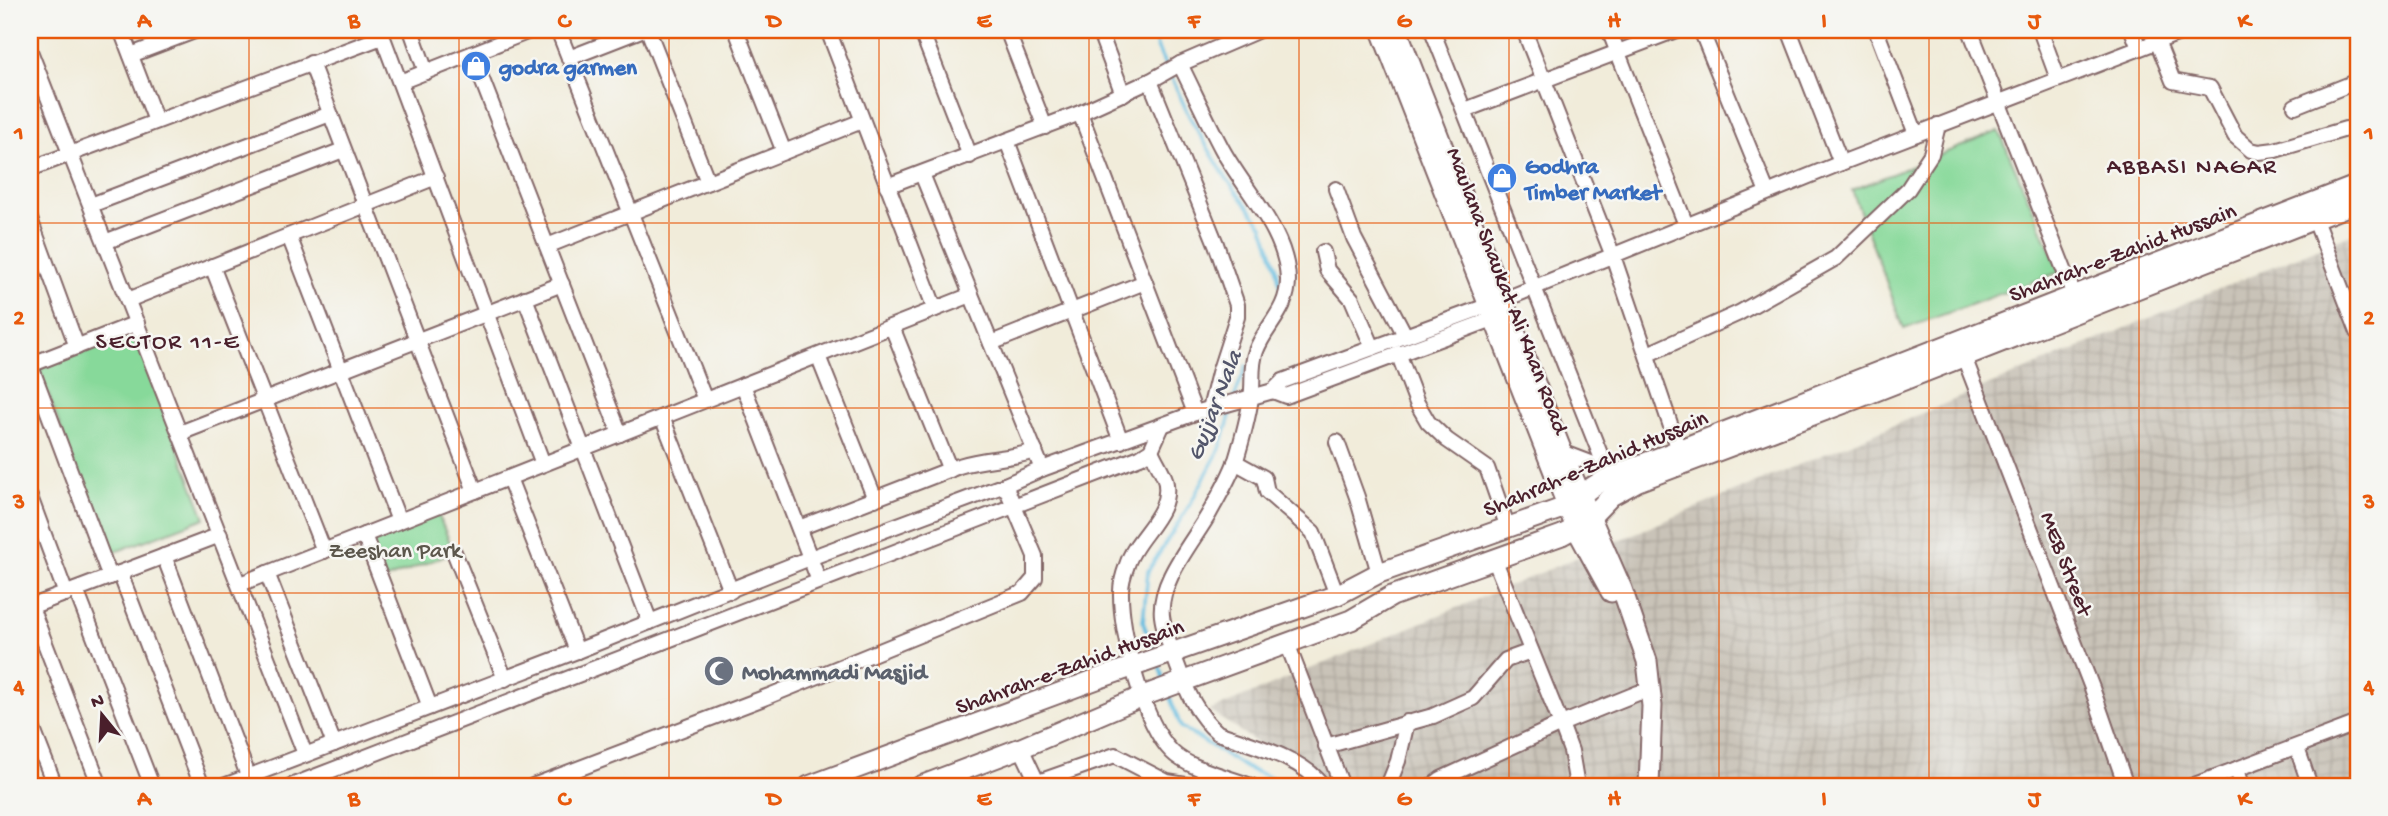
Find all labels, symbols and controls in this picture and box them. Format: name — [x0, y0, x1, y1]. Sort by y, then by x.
text: A — [136, 9, 152, 36]
text: B — [347, 9, 361, 36]
text: C — [558, 9, 573, 36]
text: D — [765, 9, 783, 36]
text: E — [977, 9, 993, 36]
text: F — [1187, 9, 1202, 36]
text: G — [1397, 9, 1413, 36]
text: H — [1607, 9, 1621, 36]
text: I — [1821, 9, 1827, 36]
text: J — [2027, 9, 2042, 36]
text: K — [2237, 9, 2254, 36]
shop icon: godra garmen — [459, 49, 493, 83]
place label: godra garmen — [498, 56, 638, 83]
text: 1 — [13, 121, 24, 148]
text: 1 — [2363, 121, 2374, 148]
street label: Maulana Shaukat Ali Khan Road — [1439, 144, 1573, 440]
district label: ABBASI NAGAR — [2106, 154, 2278, 183]
place label: Godhra Timber Market — [1523, 155, 1664, 208]
shop icon: Godhra Timber Market — [1485, 161, 1519, 195]
street label: Shahrah-e-Zahid Hussain — [2006, 198, 2241, 310]
text: 2 — [13, 306, 25, 333]
text: 2 — [2363, 306, 2375, 333]
district label: SECTOR 11-E — [96, 329, 240, 358]
water label: Gujjar Nala — [1182, 346, 1251, 465]
street label: Shahrah-e-Zahid Hussain — [1480, 406, 1713, 525]
text: 3 — [12, 490, 25, 517]
text: 3 — [2362, 490, 2375, 517]
street label: MEB Street — [2033, 509, 2097, 621]
park label: Zeeshan Park — [329, 539, 464, 566]
street label: Shahrah-e-Zahid Hussain — [952, 614, 1188, 722]
mosque icon: Mohammadi Masjid — [702, 654, 736, 688]
place label: Mohammadi Masjid — [742, 661, 929, 688]
text: 4 — [13, 675, 25, 702]
text: 4 — [2363, 675, 2375, 702]
north arrow — [66, 680, 136, 750]
text: N — [88, 689, 107, 715]
text: A — [136, 787, 152, 814]
text: B — [347, 787, 361, 814]
text: C — [558, 787, 573, 814]
text: D — [765, 787, 783, 814]
text: E — [977, 787, 993, 814]
text: F — [1187, 787, 1202, 814]
text: G — [1397, 787, 1413, 814]
text: H — [1607, 787, 1621, 814]
text: I — [1821, 787, 1827, 814]
text: J — [2027, 787, 2042, 814]
text: K — [2237, 787, 2254, 814]

